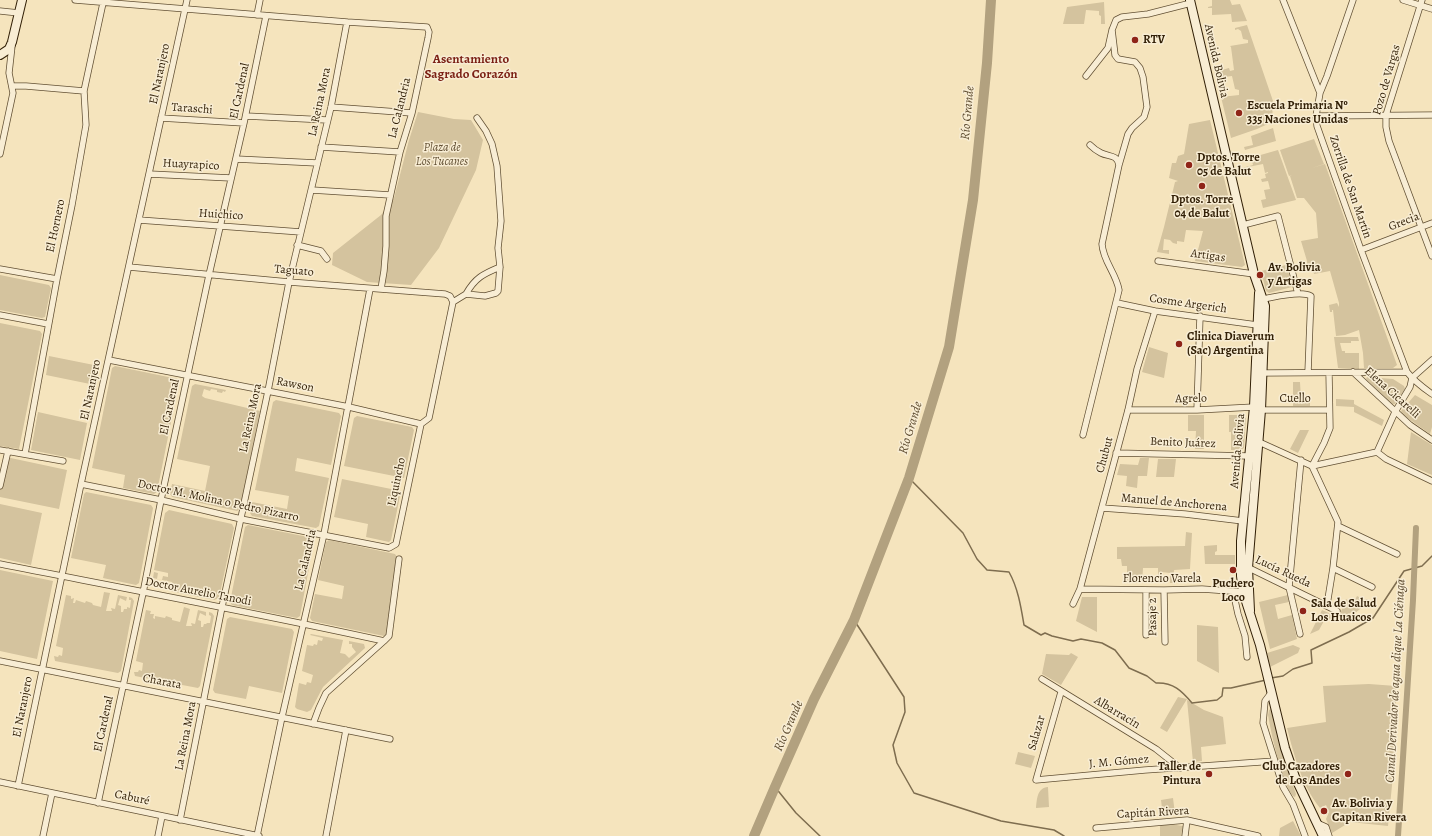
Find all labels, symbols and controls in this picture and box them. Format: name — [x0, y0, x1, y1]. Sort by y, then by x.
street label: Avenida Bolivia — [1201, 23, 1231, 99]
place label: RTV — [1143, 33, 1165, 47]
marker: RTV — [1130, 35, 1140, 45]
street label: El Naranjero — [147, 42, 173, 106]
street label: Pozo de Vargas — [1370, 43, 1404, 117]
district label: Asentamiento Sagrado Corazón — [425, 52, 517, 83]
street label: El Cardenal — [227, 62, 253, 120]
street label: La Reina Mora — [306, 66, 334, 138]
street label: La Calandria — [385, 76, 415, 140]
water label: Río Grande — [958, 85, 978, 141]
place label: Escuela Primaria Nº 335 Naciones Unidas — [1247, 99, 1348, 127]
street label: Taraschi — [171, 100, 213, 118]
marker: Escuela Primaria Nº 335 Naciones Unidas — [1234, 108, 1244, 118]
street label: Zorrilla de San Martín — [1326, 134, 1374, 240]
park label: Plaza de Los Tucanes — [416, 141, 468, 169]
place label: Dptos. Torre 05 de Balut — [1197, 151, 1260, 179]
street label: Huayrapico — [162, 156, 220, 174]
marker: Dptos. Torre 05 de Balut — [1184, 160, 1194, 170]
marker: Dptos. Torre 04 de Balut — [1197, 181, 1207, 191]
place label: Dptos. Torre 04 de Balut — [1171, 193, 1233, 221]
street label: El Hornero — [43, 198, 69, 254]
street label: Huichico — [198, 206, 244, 224]
street label: Grecia — [1387, 210, 1421, 234]
street label: Artigas — [1190, 246, 1226, 266]
place label: Av. Bolivia y Artigas — [1268, 261, 1321, 289]
street label: Taguato — [274, 262, 314, 280]
marker: Av. Bolivia y Artigas — [1255, 270, 1265, 280]
street label: Cosme Argerich — [1148, 291, 1228, 317]
place label: Clinica Diaverum (Sac) Argentina — [1187, 330, 1274, 358]
marker: Clinica Diaverum (Sac) Argentina — [1174, 339, 1184, 349]
street label: El Naranjero — [78, 358, 104, 422]
street label: Elena Cicarelli — [1361, 364, 1423, 422]
street label: Rawson — [275, 374, 315, 396]
street label: El Cardenal — [157, 378, 183, 436]
street label: La Reina Mora — [237, 382, 265, 454]
street label: Agrelo — [1175, 392, 1207, 406]
street label: Cuello — [1279, 392, 1311, 406]
water label: Río Grande — [896, 400, 926, 456]
street label: Avenida Bolivia — [1228, 413, 1248, 489]
street label: Chubut — [1093, 435, 1117, 475]
street label: Benito Juárez — [1150, 435, 1216, 451]
street label: Liquincho — [385, 456, 409, 508]
street label: Doctor M. Molina o Pedro Pizarro — [136, 477, 300, 525]
street label: Manuel de Anchorena — [1120, 491, 1228, 515]
street label: La Calandria — [292, 528, 320, 592]
street label: Lucía Rueda — [1253, 553, 1313, 591]
marker: Puchero Loco — [1228, 565, 1238, 575]
street label: Florencio Varela — [1123, 572, 1201, 586]
street label: Doctor Aurelio Tanodi — [144, 575, 252, 609]
place label: Puchero Loco — [1212, 577, 1254, 605]
water label: Canal Derivador de agua dique La Ciénaga — [1383, 579, 1409, 783]
street label: Pasaje 2 — [1145, 597, 1161, 637]
place label: Sala de Salud Los Huaicos — [1311, 597, 1376, 625]
marker: Sala de Salud Los Huaicos — [1298, 606, 1308, 616]
street label: Charata — [141, 671, 183, 693]
street label: El Naranjero — [10, 675, 36, 739]
street label: Albarracín — [1091, 694, 1143, 732]
street label: El Cardenal — [91, 695, 117, 753]
water label: Río Grande — [771, 698, 807, 754]
street label: La Reina Mora — [172, 700, 200, 772]
street label: Salazar — [1025, 714, 1049, 752]
street label: J. M. Gómez — [1088, 752, 1150, 772]
place label: Taller de Pintura — [1158, 760, 1201, 788]
place label: Club Cazadores de Los Andes — [1262, 760, 1340, 788]
marker: Taller de Pintura — [1204, 769, 1214, 779]
marker: Club Cazadores de Los Andes — [1343, 769, 1353, 779]
street label: Caburé — [113, 787, 151, 809]
place label: Av. Bolivia y Capitan Rivera — [1332, 797, 1406, 825]
street label: Capitán Rivera — [1116, 804, 1190, 822]
marker: Av. Bolivia y Capitan Rivera — [1319, 806, 1329, 816]

